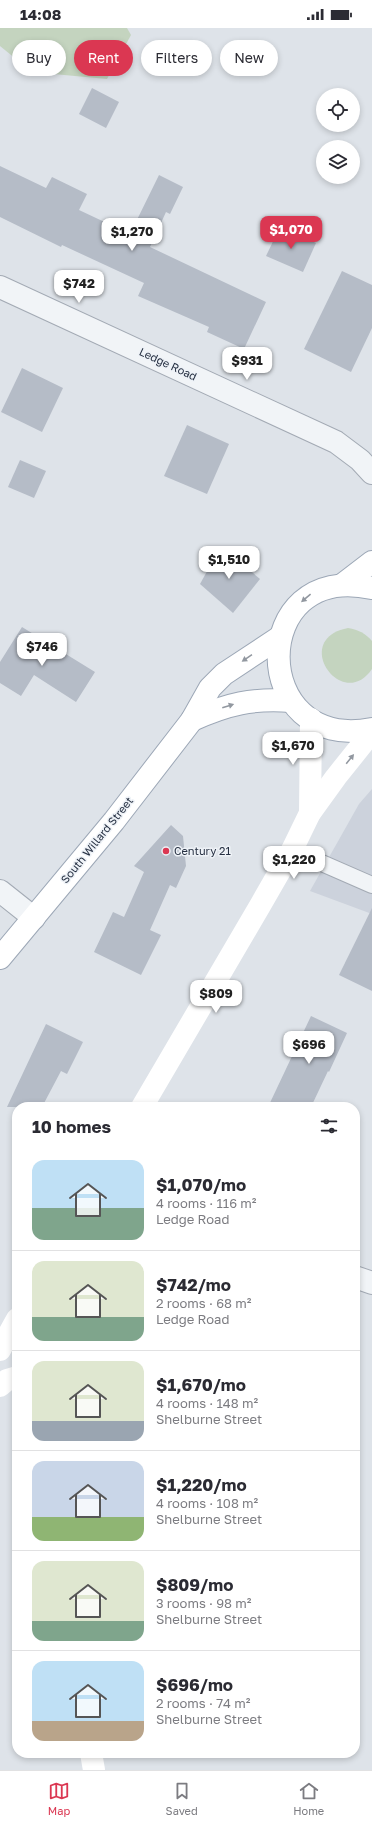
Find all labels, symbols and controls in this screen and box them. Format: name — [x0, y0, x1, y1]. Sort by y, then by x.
text: 14:08 — [20, 5, 61, 23]
chip: Buy — [12, 40, 66, 76]
chip: Rent — [74, 40, 133, 76]
chip: Filters — [141, 40, 212, 76]
chip: New — [220, 40, 278, 76]
map controls — [316, 88, 360, 184]
button: locate — [316, 88, 360, 132]
button: layers — [316, 140, 360, 184]
pin: $1,070 — [258, 216, 324, 250]
pin: $1,270 — [99, 218, 165, 252]
text: $1,070 — [269, 221, 313, 237]
text: $1,270 — [110, 223, 154, 239]
pin: $742 — [55, 270, 103, 304]
text: $742 — [63, 275, 95, 291]
street label: Ledge Road — [137, 345, 199, 383]
pin: $931 — [223, 347, 271, 381]
text: $931 — [231, 352, 263, 368]
pin: $1,510 — [196, 546, 262, 580]
text: $1,510 — [208, 551, 250, 567]
one-way arrow — [301, 594, 311, 603]
pin: $746 — [18, 633, 66, 667]
text: $746 — [26, 638, 58, 654]
one-way arrow — [242, 654, 252, 662]
one-way arrow — [223, 703, 235, 709]
pin: $1,670 — [260, 732, 326, 766]
text: $1,670 — [271, 737, 315, 753]
one-way arrow — [346, 754, 355, 764]
street label: South Willard Street — [58, 794, 135, 885]
place label: Century 21 — [174, 844, 231, 857]
marker: Century 21 — [161, 846, 171, 856]
pin: $1,220 — [261, 846, 327, 880]
text: $1,220 — [272, 851, 316, 867]
pin: $809 — [192, 980, 240, 1014]
text: $809 — [199, 985, 233, 1001]
pin: $696 — [285, 1031, 333, 1065]
text: $696 — [292, 1036, 326, 1052]
icon: filters — [318, 1115, 340, 1137]
text: 10 homes — [32, 1116, 111, 1137]
text: $1,070/mo — [156, 1174, 246, 1195]
icon: home — [64, 1176, 112, 1224]
text: 4 rooms · 116 m² — [156, 1195, 256, 1211]
text: Ledge Road — [156, 1211, 229, 1227]
text: $742/mo — [156, 1274, 231, 1295]
icon: home — [64, 1277, 112, 1325]
text: 2 rooms · 68 m² — [156, 1295, 251, 1311]
text: Ledge Road — [156, 1311, 229, 1327]
text: $1,670/mo — [156, 1374, 246, 1395]
icon: home — [64, 1377, 112, 1425]
text: 4 rooms · 148 m² — [156, 1395, 258, 1411]
text: Shelburne Street — [156, 1411, 262, 1427]
text: $1,220/mo — [156, 1474, 247, 1495]
icon: home — [64, 1477, 112, 1525]
text: 4 rooms · 108 m² — [156, 1495, 258, 1511]
text: Shelburne Street — [156, 1511, 262, 1527]
text: $809/mo — [156, 1574, 233, 1595]
icon: home — [64, 1577, 112, 1625]
text: 3 rooms · 98 m² — [156, 1595, 251, 1611]
text: Shelburne Street — [156, 1611, 262, 1627]
text: $696/mo — [156, 1674, 233, 1695]
icon: home — [64, 1677, 112, 1725]
text: 2 rooms · 74 m² — [156, 1695, 250, 1711]
text: Shelburne Street — [156, 1711, 262, 1727]
tab: Map — [48, 1780, 70, 1817]
tab: Saved — [166, 1780, 198, 1817]
tab: Home — [293, 1780, 324, 1817]

